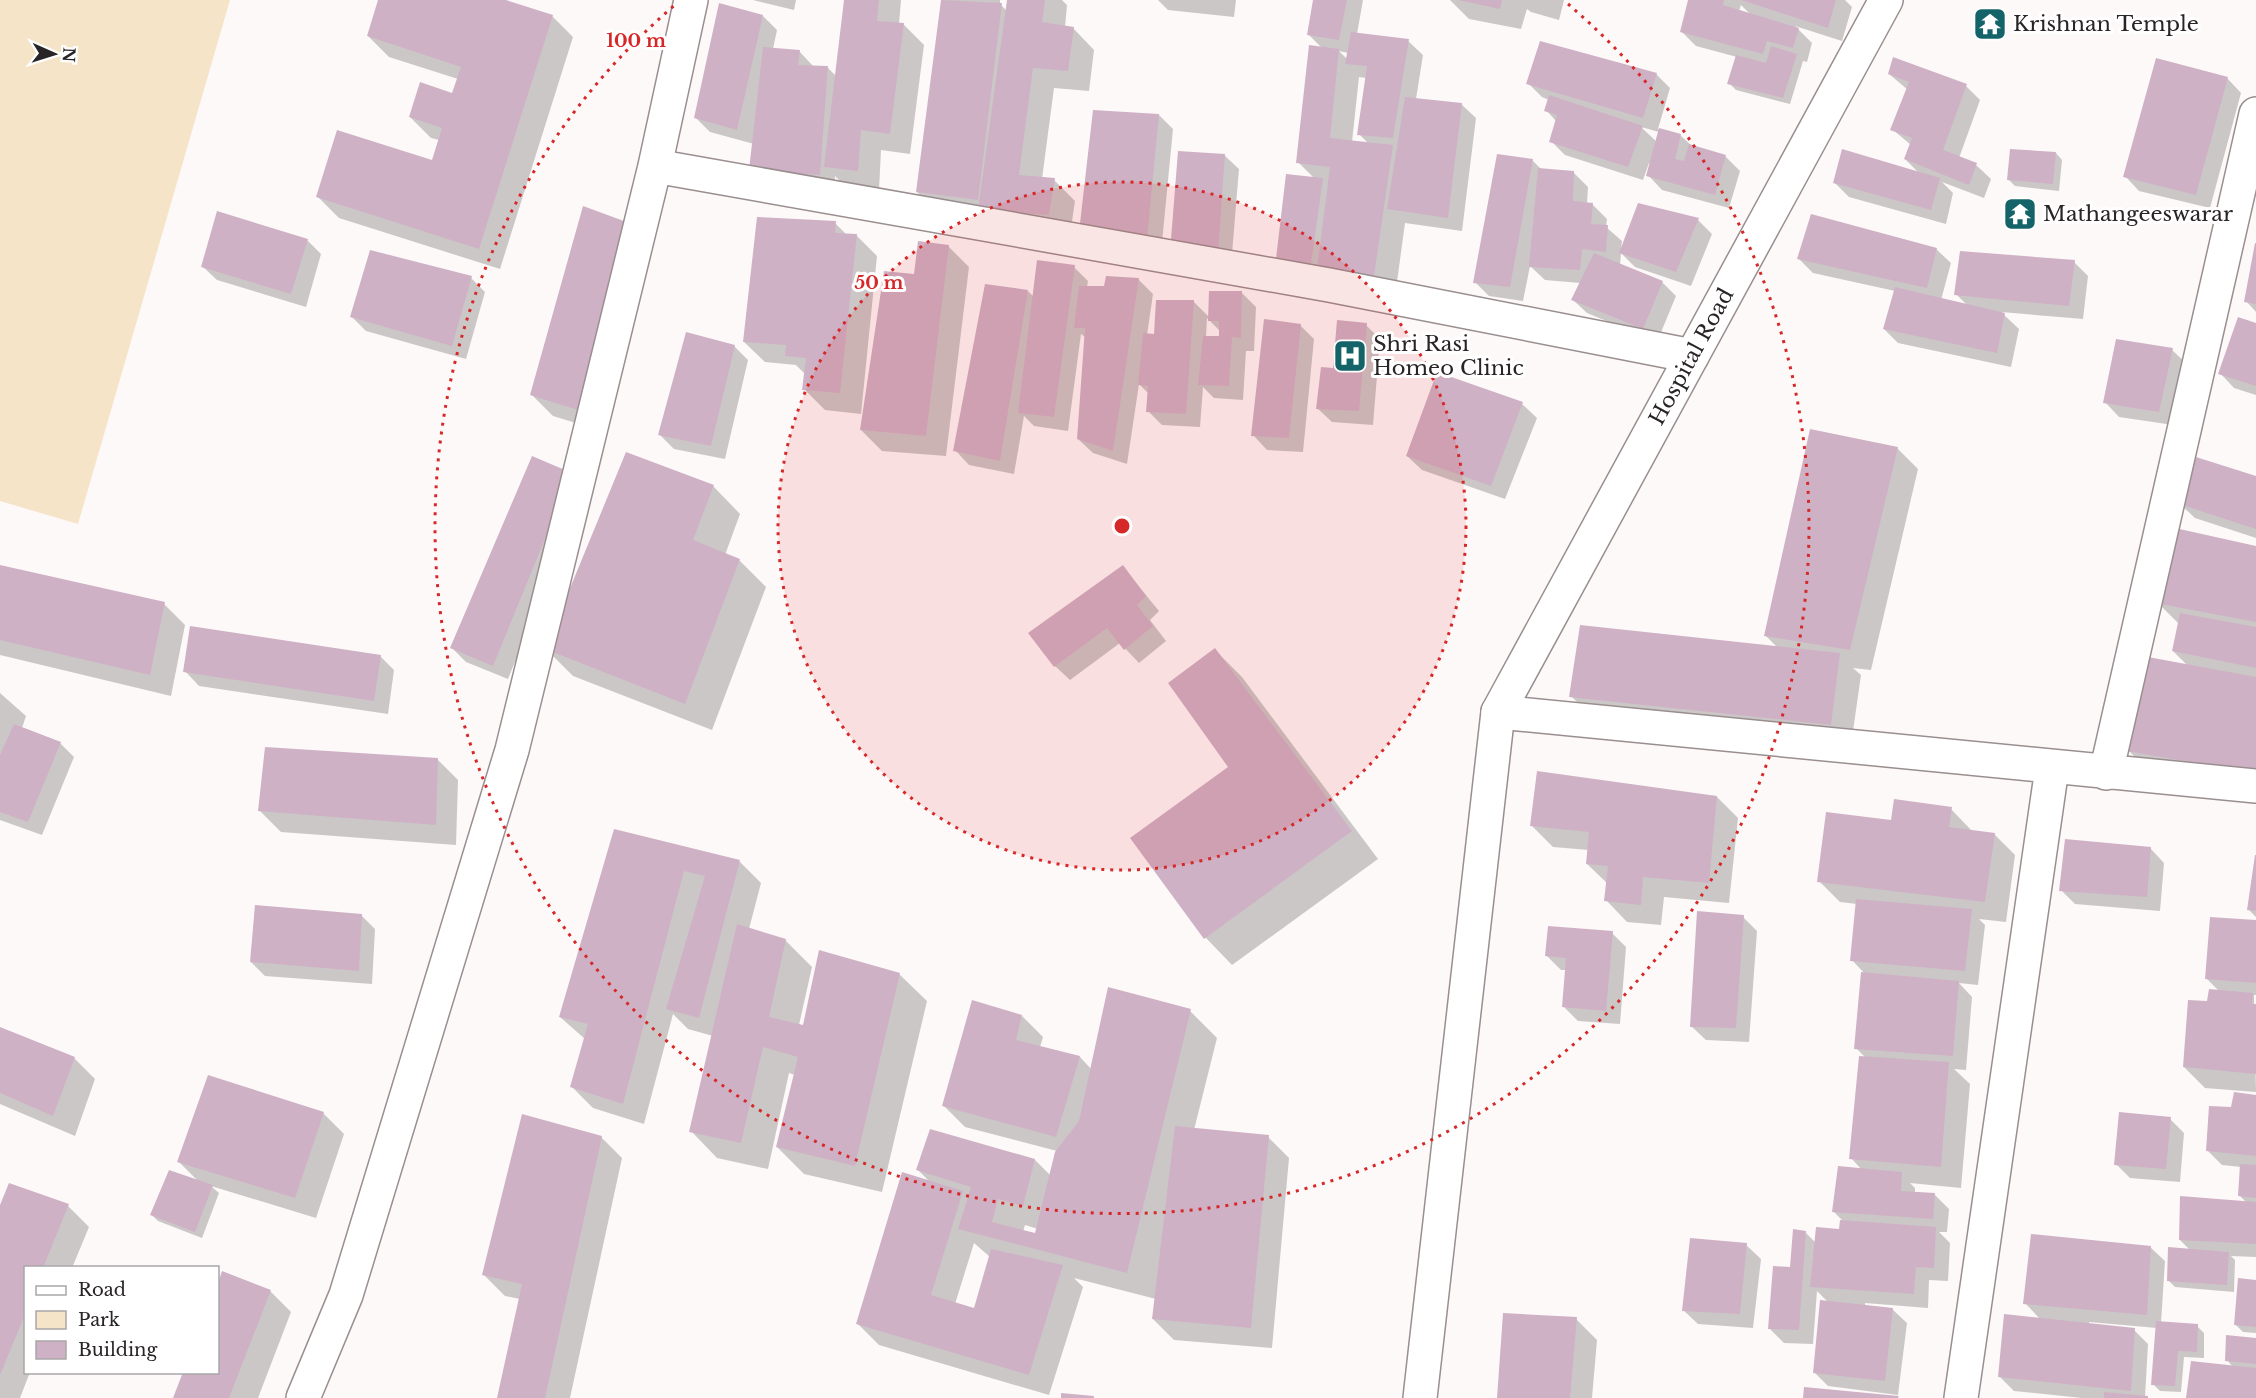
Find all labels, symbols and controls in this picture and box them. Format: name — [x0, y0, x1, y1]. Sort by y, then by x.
temple icon: Krishnan Temple — [1972, 6, 2008, 42]
place label: Krishnan Temple — [2013, 11, 2199, 37]
north arrow — [24, 24, 84, 84]
text: 100 m — [606, 30, 666, 52]
text: N — [59, 47, 79, 63]
temple icon: Mathangeeswarar — [2002, 196, 2038, 232]
place label: Mathangeeswarar — [2043, 201, 2233, 227]
text: 50 m — [855, 272, 904, 294]
street label: Hospital Road — [1644, 284, 1739, 430]
place label: Shri Rasi Homeo Clinic — [1373, 331, 1524, 381]
hospital icon: Shri Rasi Homeo Clinic — [1332, 338, 1368, 374]
centre of rings — [1112, 516, 1132, 536]
legend — [24, 1266, 219, 1374]
text: Road — [78, 1279, 126, 1301]
text: Park — [78, 1309, 120, 1331]
text: Building — [78, 1339, 157, 1361]

